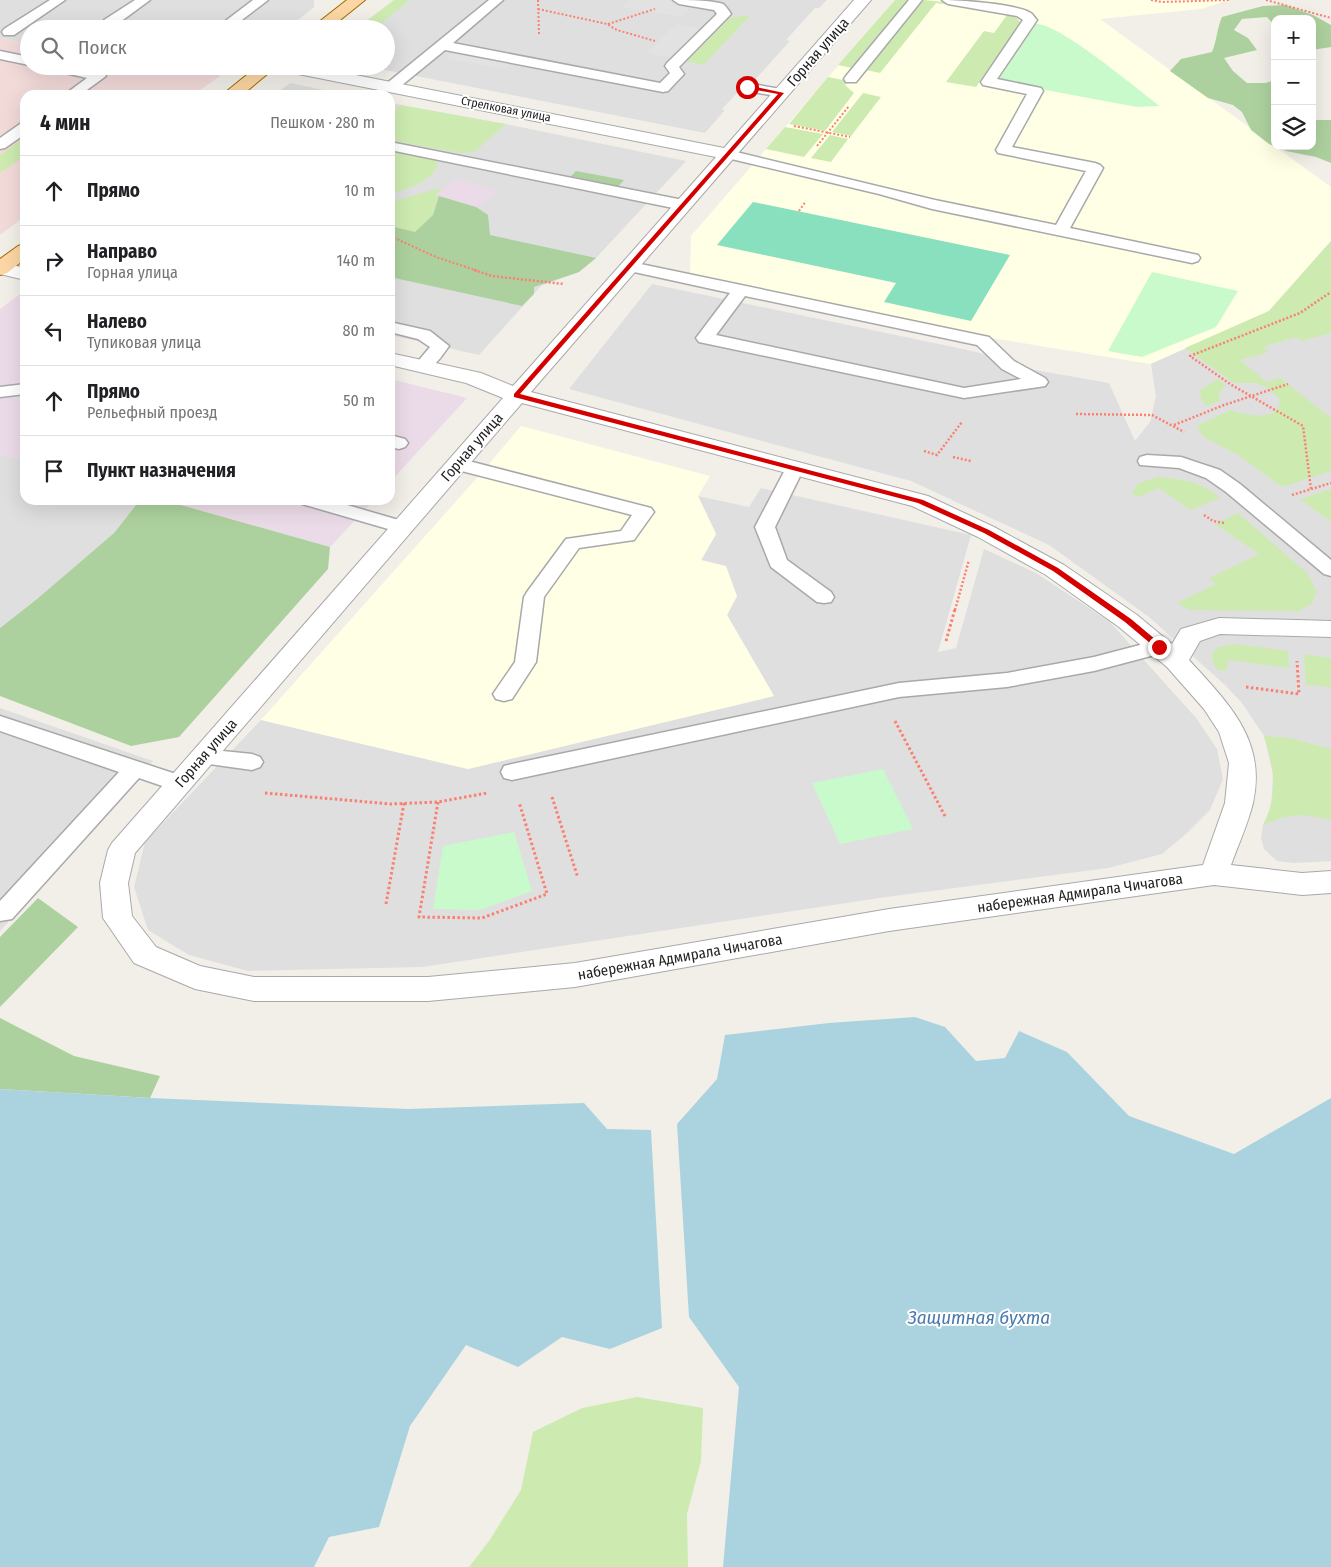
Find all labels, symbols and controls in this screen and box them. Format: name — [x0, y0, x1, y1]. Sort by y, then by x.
street label: Горная улица — [783, 14, 853, 90]
map controls — [1271, 15, 1316, 150]
button: + — [1271, 15, 1316, 60]
search box — [20, 20, 395, 75]
icon: search — [38, 34, 66, 62]
text: Поиск — [78, 36, 127, 59]
button: − — [1271, 60, 1316, 105]
route start — [736, 76, 759, 99]
street label: Стрелковая улица — [460, 93, 552, 125]
button: layers — [1271, 105, 1316, 150]
text: 4 мин — [40, 110, 90, 136]
text: Пешком · 280 m — [270, 113, 375, 132]
icon: ahead — [40, 177, 68, 205]
text: Прямо — [87, 179, 140, 202]
text: 10 m — [344, 181, 375, 200]
text: Направо — [87, 240, 157, 263]
icon: right — [40, 247, 68, 275]
text: 140 m — [337, 251, 375, 270]
text: Горная улица — [87, 263, 178, 282]
text: Налево — [87, 310, 147, 333]
icon: left — [40, 317, 68, 345]
text: 80 m — [343, 321, 375, 340]
text: Тупиковая улица — [87, 333, 201, 352]
text: Прямо — [87, 380, 140, 403]
icon: ahead — [40, 387, 68, 415]
text: 50 m — [343, 391, 375, 410]
text: Рельефный проезд — [87, 403, 217, 422]
street label: Горная улица — [437, 409, 507, 485]
icon: arrive — [40, 457, 68, 485]
text: Пункт назначения — [87, 459, 236, 482]
route end — [1148, 636, 1171, 659]
street label: Горная улица — [171, 715, 241, 791]
street label: набережная Адмирала Чичагова — [976, 870, 1184, 916]
street label: набережная Адмирала Чичагова — [576, 930, 784, 984]
water label: Защитная бухта — [907, 1306, 1050, 1329]

